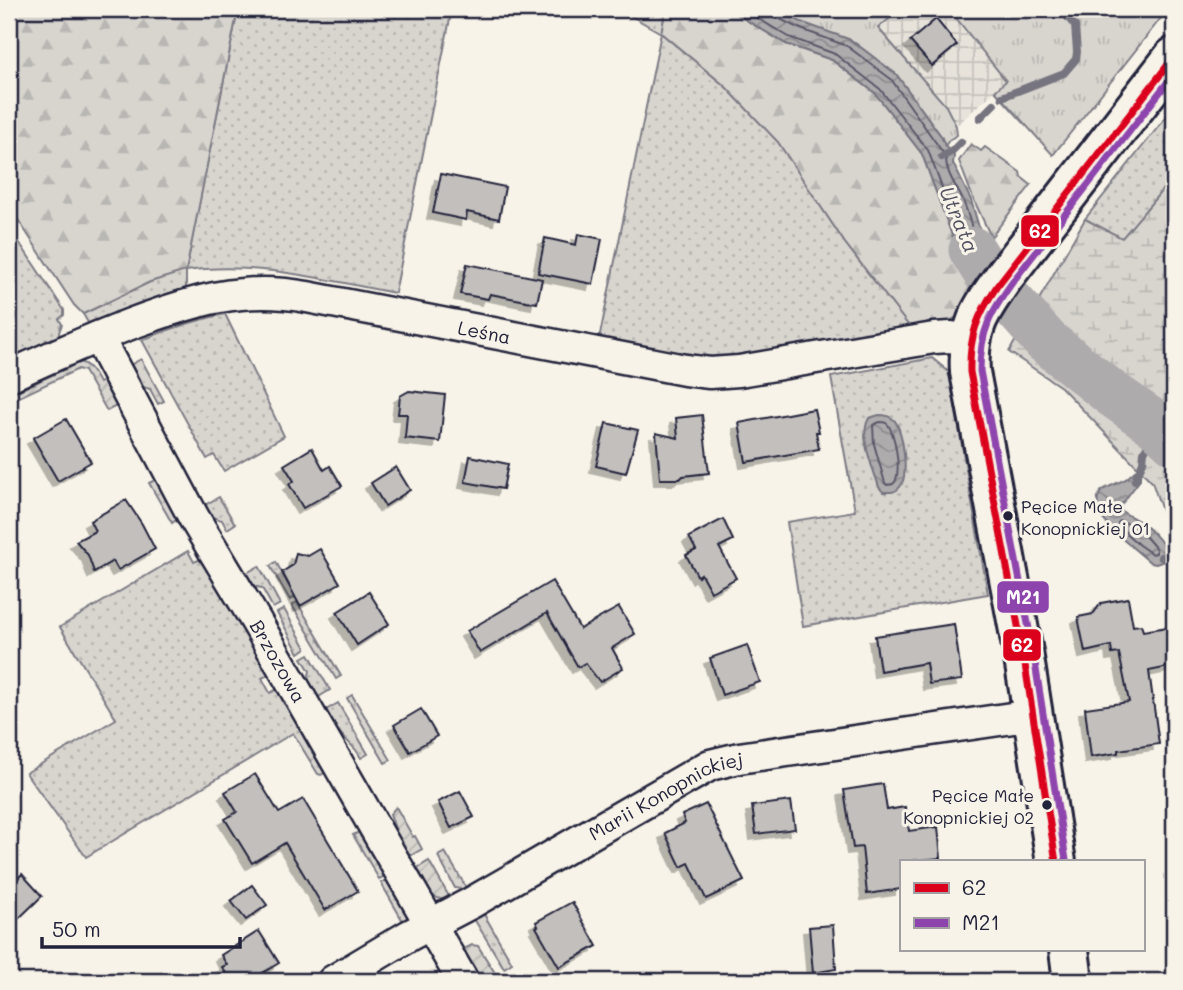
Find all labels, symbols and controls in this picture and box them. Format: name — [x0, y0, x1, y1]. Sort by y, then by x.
water label: Utrata — [934, 182, 986, 256]
line badge: 62 — [1020, 214, 1060, 248]
text: 62 — [1029, 218, 1051, 243]
street label: Leśna — [456, 314, 513, 349]
place label: Pęcice Małe Konopnickiej 01 — [1021, 495, 1150, 539]
marker: Pęcice Małe Konopnickiej 01 — [1001, 509, 1015, 523]
line badge: M21 — [996, 580, 1050, 614]
text: M21 — [1006, 584, 1040, 609]
street label: Brzozowa — [245, 615, 313, 707]
line badge: 62 — [1002, 628, 1042, 662]
text: 62 — [1011, 632, 1033, 657]
street label: Marii Konopnickiej — [584, 745, 745, 845]
place label: Pęcice Małe Konopnickiej 02 — [903, 784, 1034, 828]
marker: Pęcice Małe Konopnickiej 02 — [1040, 798, 1054, 812]
legend — [900, 860, 1144, 951]
text: 62 — [962, 873, 986, 900]
scale bar — [42, 906, 240, 950]
text: M21 — [962, 908, 1000, 935]
text: 50 m — [52, 915, 101, 942]

